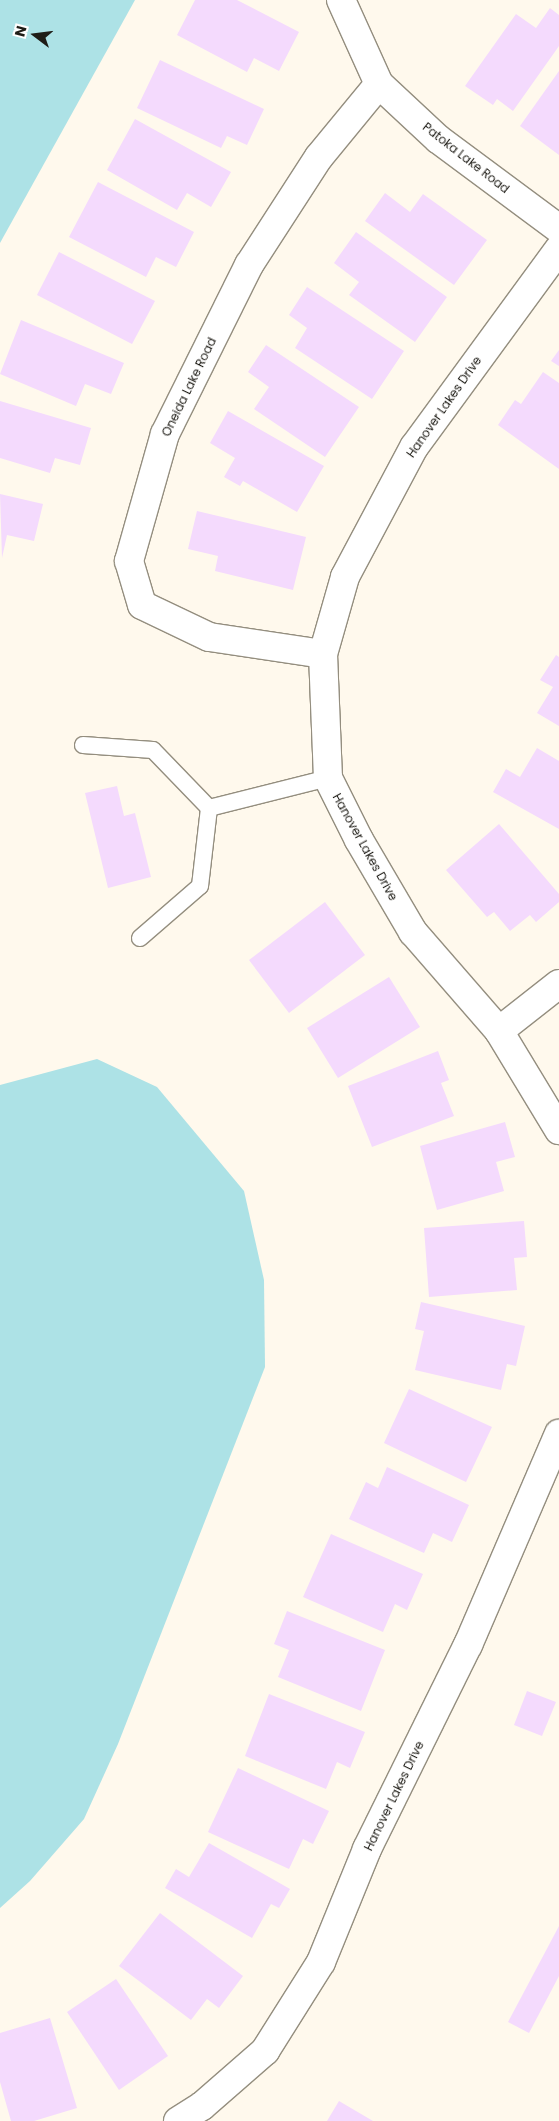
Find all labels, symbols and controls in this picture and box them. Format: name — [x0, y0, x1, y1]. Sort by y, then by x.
north arrow — [10, 10, 60, 60]
text: N — [9, 23, 32, 39]
street label: Patoka Lake Road — [420, 120, 512, 196]
street label: Oneida Lake Road — [159, 335, 219, 439]
street label: Hanover Lakes Drive — [404, 354, 484, 460]
street label: Hanover Lakes Drive — [330, 791, 400, 903]
street label: Hanover Lakes Drive — [361, 1739, 427, 1853]

